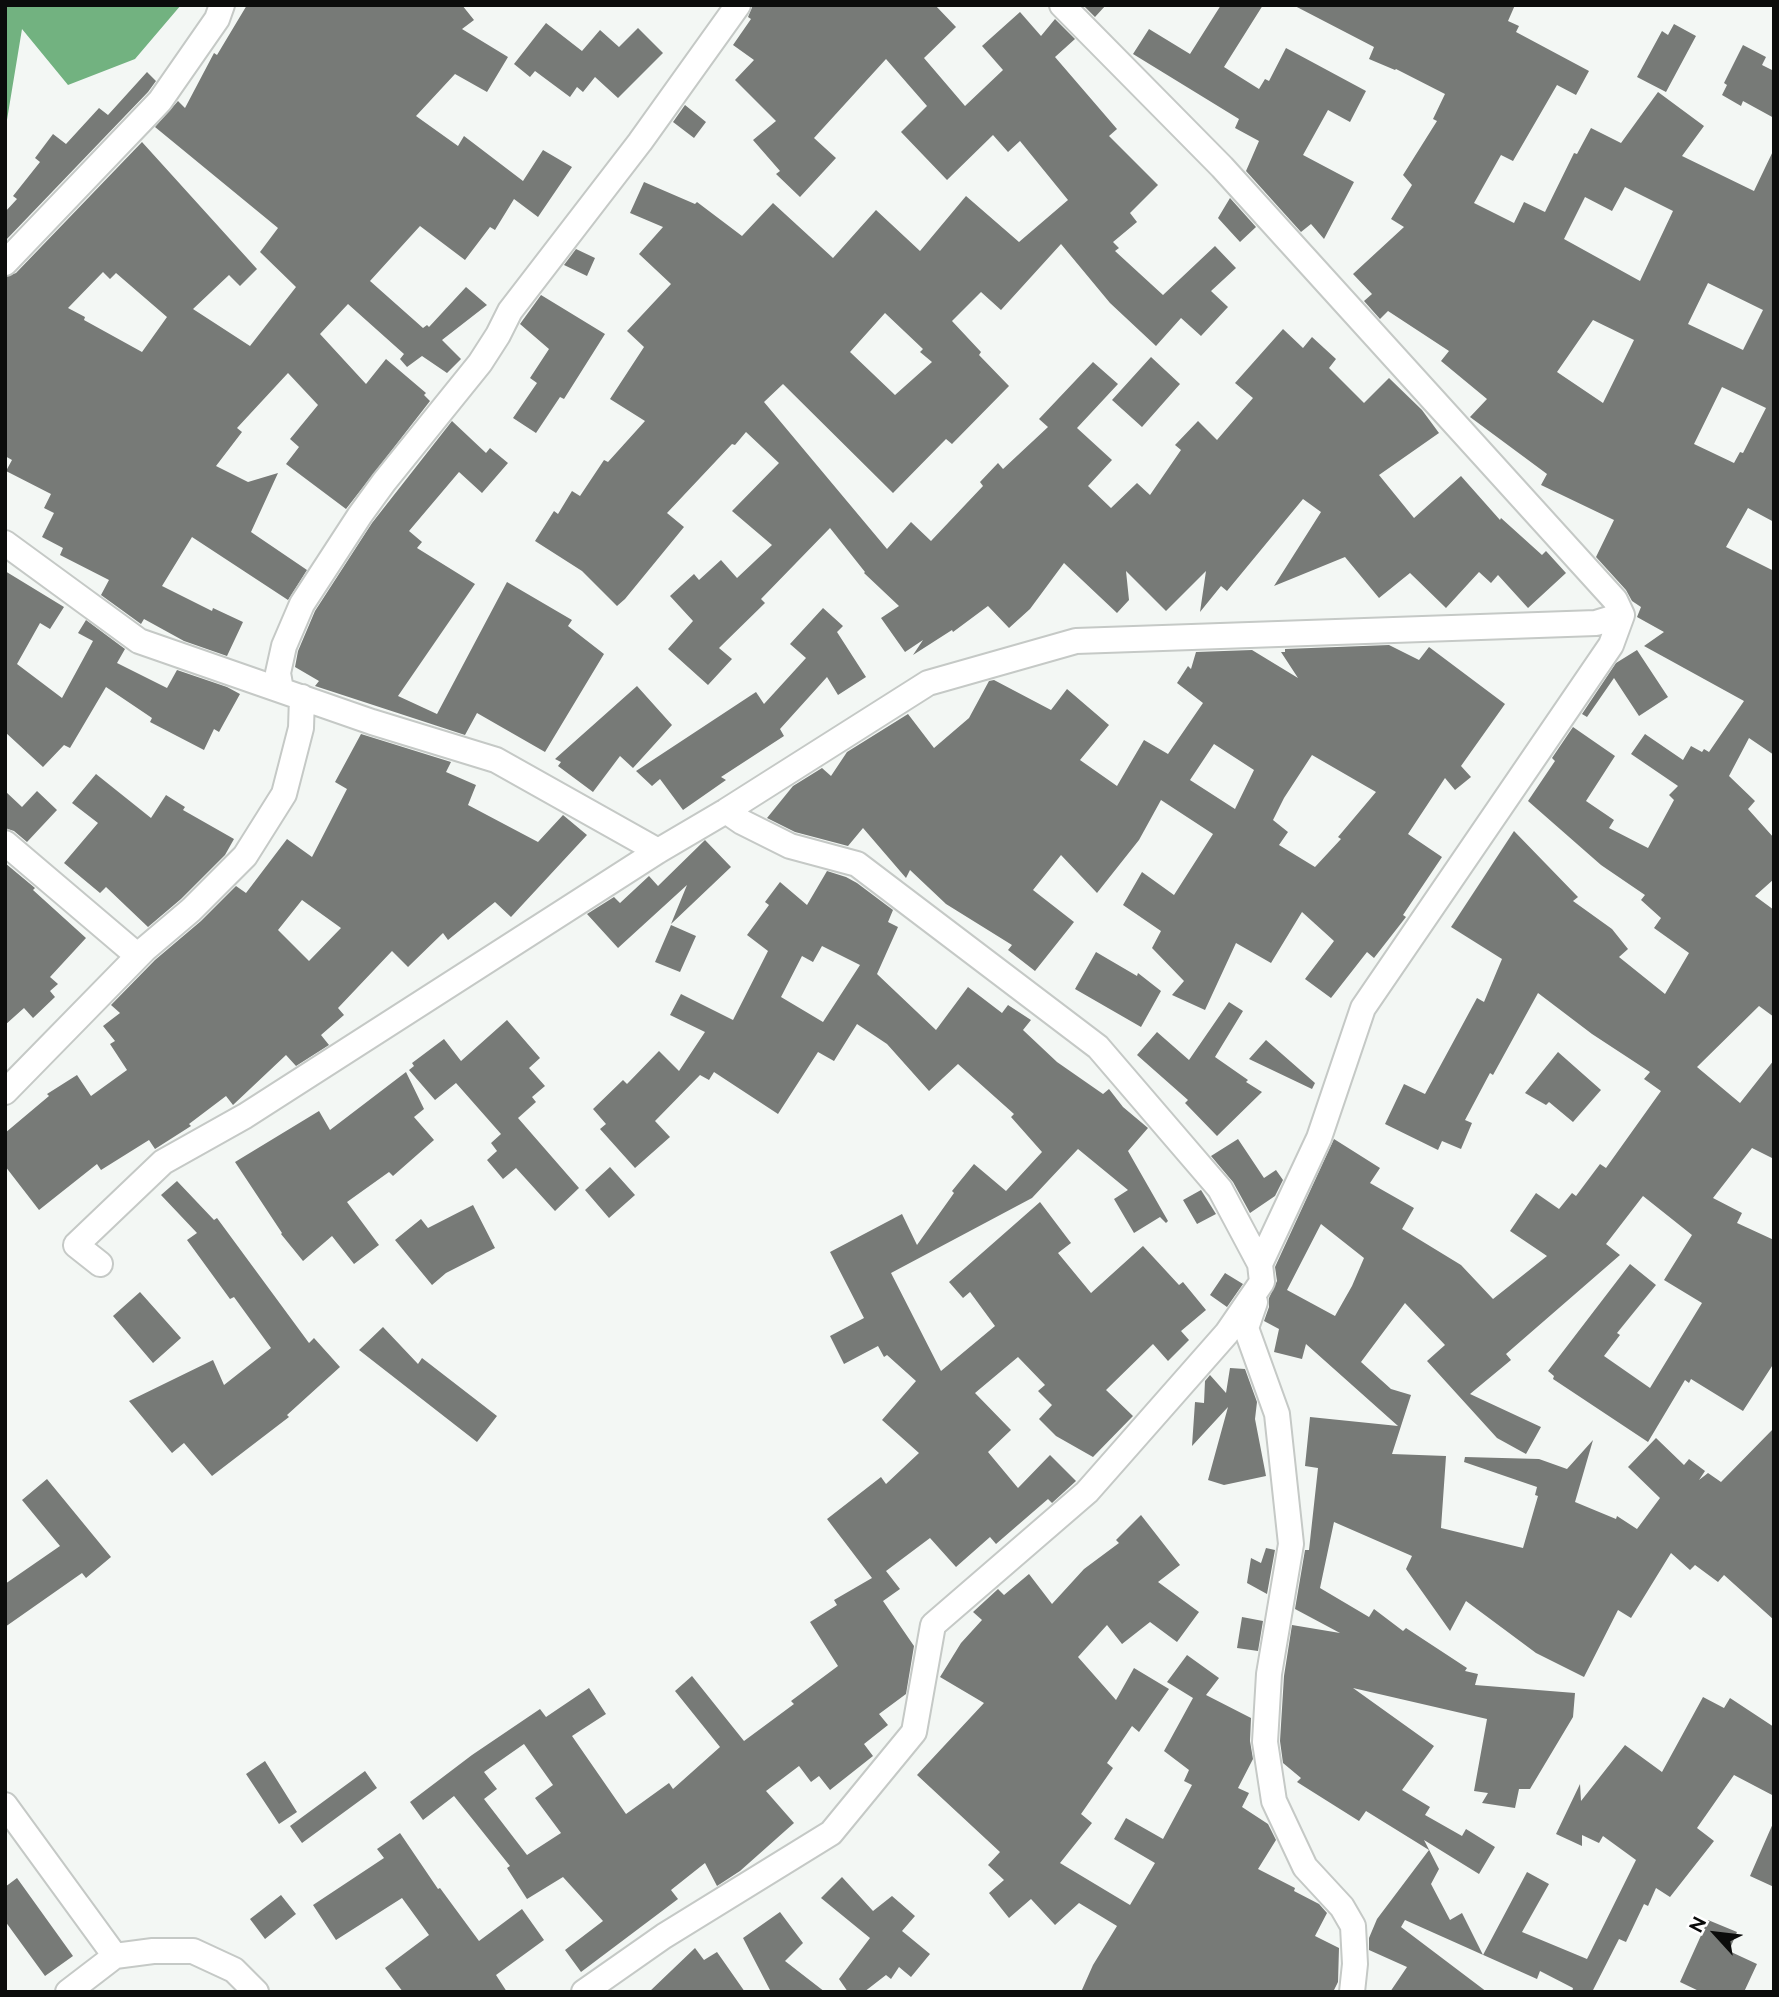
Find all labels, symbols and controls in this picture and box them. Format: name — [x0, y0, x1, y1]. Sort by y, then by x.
north arrow — [1681, 1899, 1751, 1969]
text: N — [1684, 1913, 1710, 1936]

